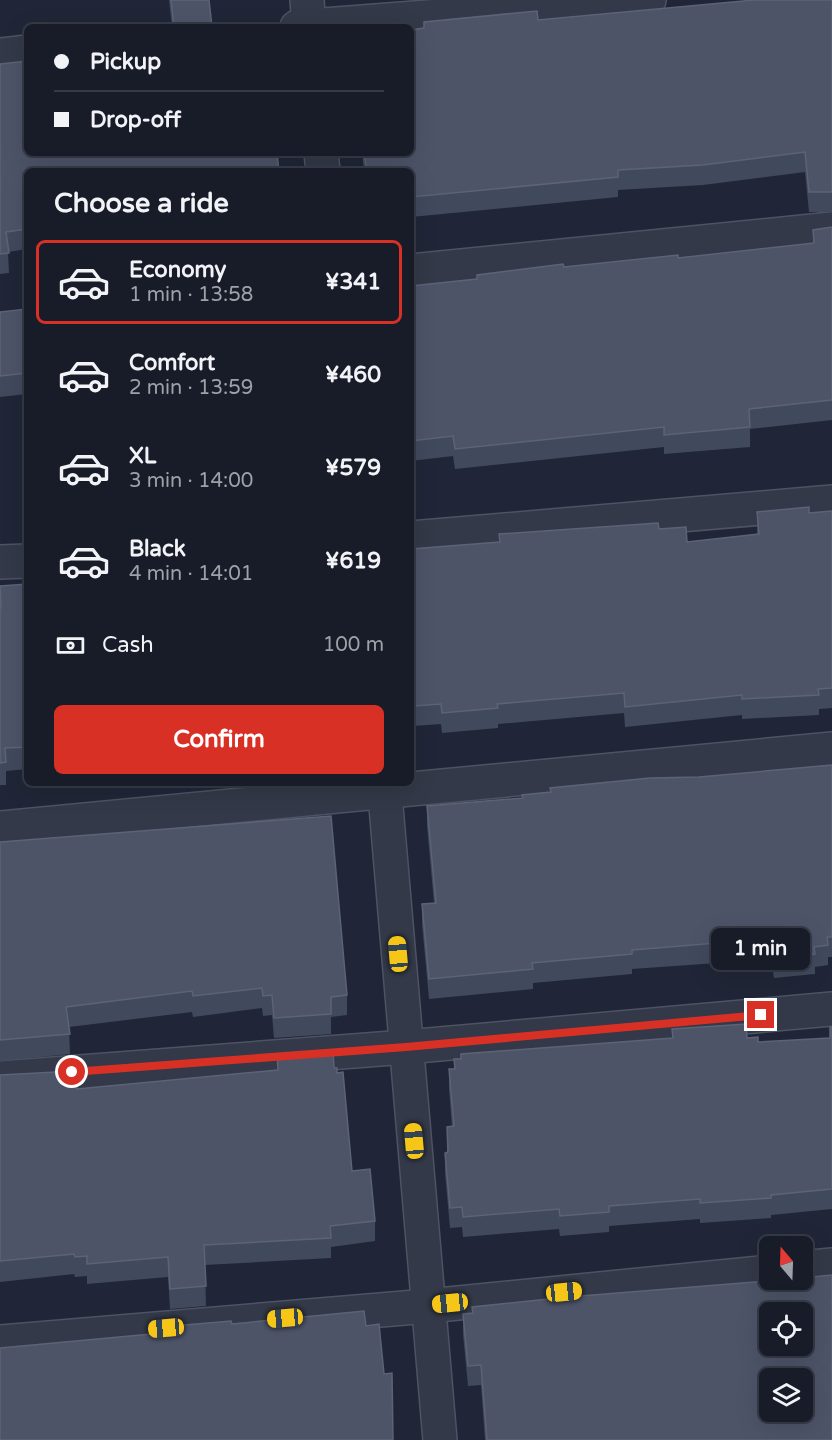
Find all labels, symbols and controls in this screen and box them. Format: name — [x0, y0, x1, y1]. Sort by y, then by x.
text: Pickup — [90, 49, 161, 75]
text: Drop-off — [90, 107, 181, 133]
text: Choose a ride — [54, 187, 229, 220]
icon: car — [57, 255, 111, 309]
text: Economy — [129, 257, 226, 283]
text: ¥341 — [325, 269, 381, 295]
text: 1 min · 13:58 — [129, 283, 253, 307]
icon: car — [57, 348, 111, 402]
text: Comfort — [129, 350, 215, 376]
text: ¥460 — [325, 362, 381, 388]
text: 2 min · 13:59 — [129, 376, 253, 400]
icon: car — [57, 441, 111, 495]
text: XL — [129, 443, 156, 469]
text: ¥579 — [325, 455, 381, 481]
text: 3 min · 14:00 — [129, 469, 253, 493]
icon: car — [57, 534, 111, 588]
text: Black — [129, 536, 186, 562]
text: ¥619 — [325, 548, 381, 574]
text: 4 min · 14:01 — [129, 562, 253, 586]
icon: cash — [54, 629, 87, 662]
text: Cash — [102, 632, 154, 658]
text: 100 m — [323, 633, 384, 657]
button: Confirm — [54, 705, 384, 774]
callout: 1 min — [712, 928, 810, 970]
car — [387, 935, 409, 973]
text: 1 min — [734, 937, 787, 961]
route end — [747, 1001, 774, 1028]
route start — [58, 1058, 85, 1085]
car — [403, 1122, 425, 1160]
north arrow — [759, 1236, 813, 1290]
map controls — [759, 1236, 813, 1422]
car — [545, 1281, 583, 1303]
car — [431, 1292, 469, 1314]
button: locate — [759, 1302, 813, 1356]
car — [266, 1307, 304, 1329]
car — [147, 1317, 185, 1339]
button: layers — [759, 1368, 813, 1422]

